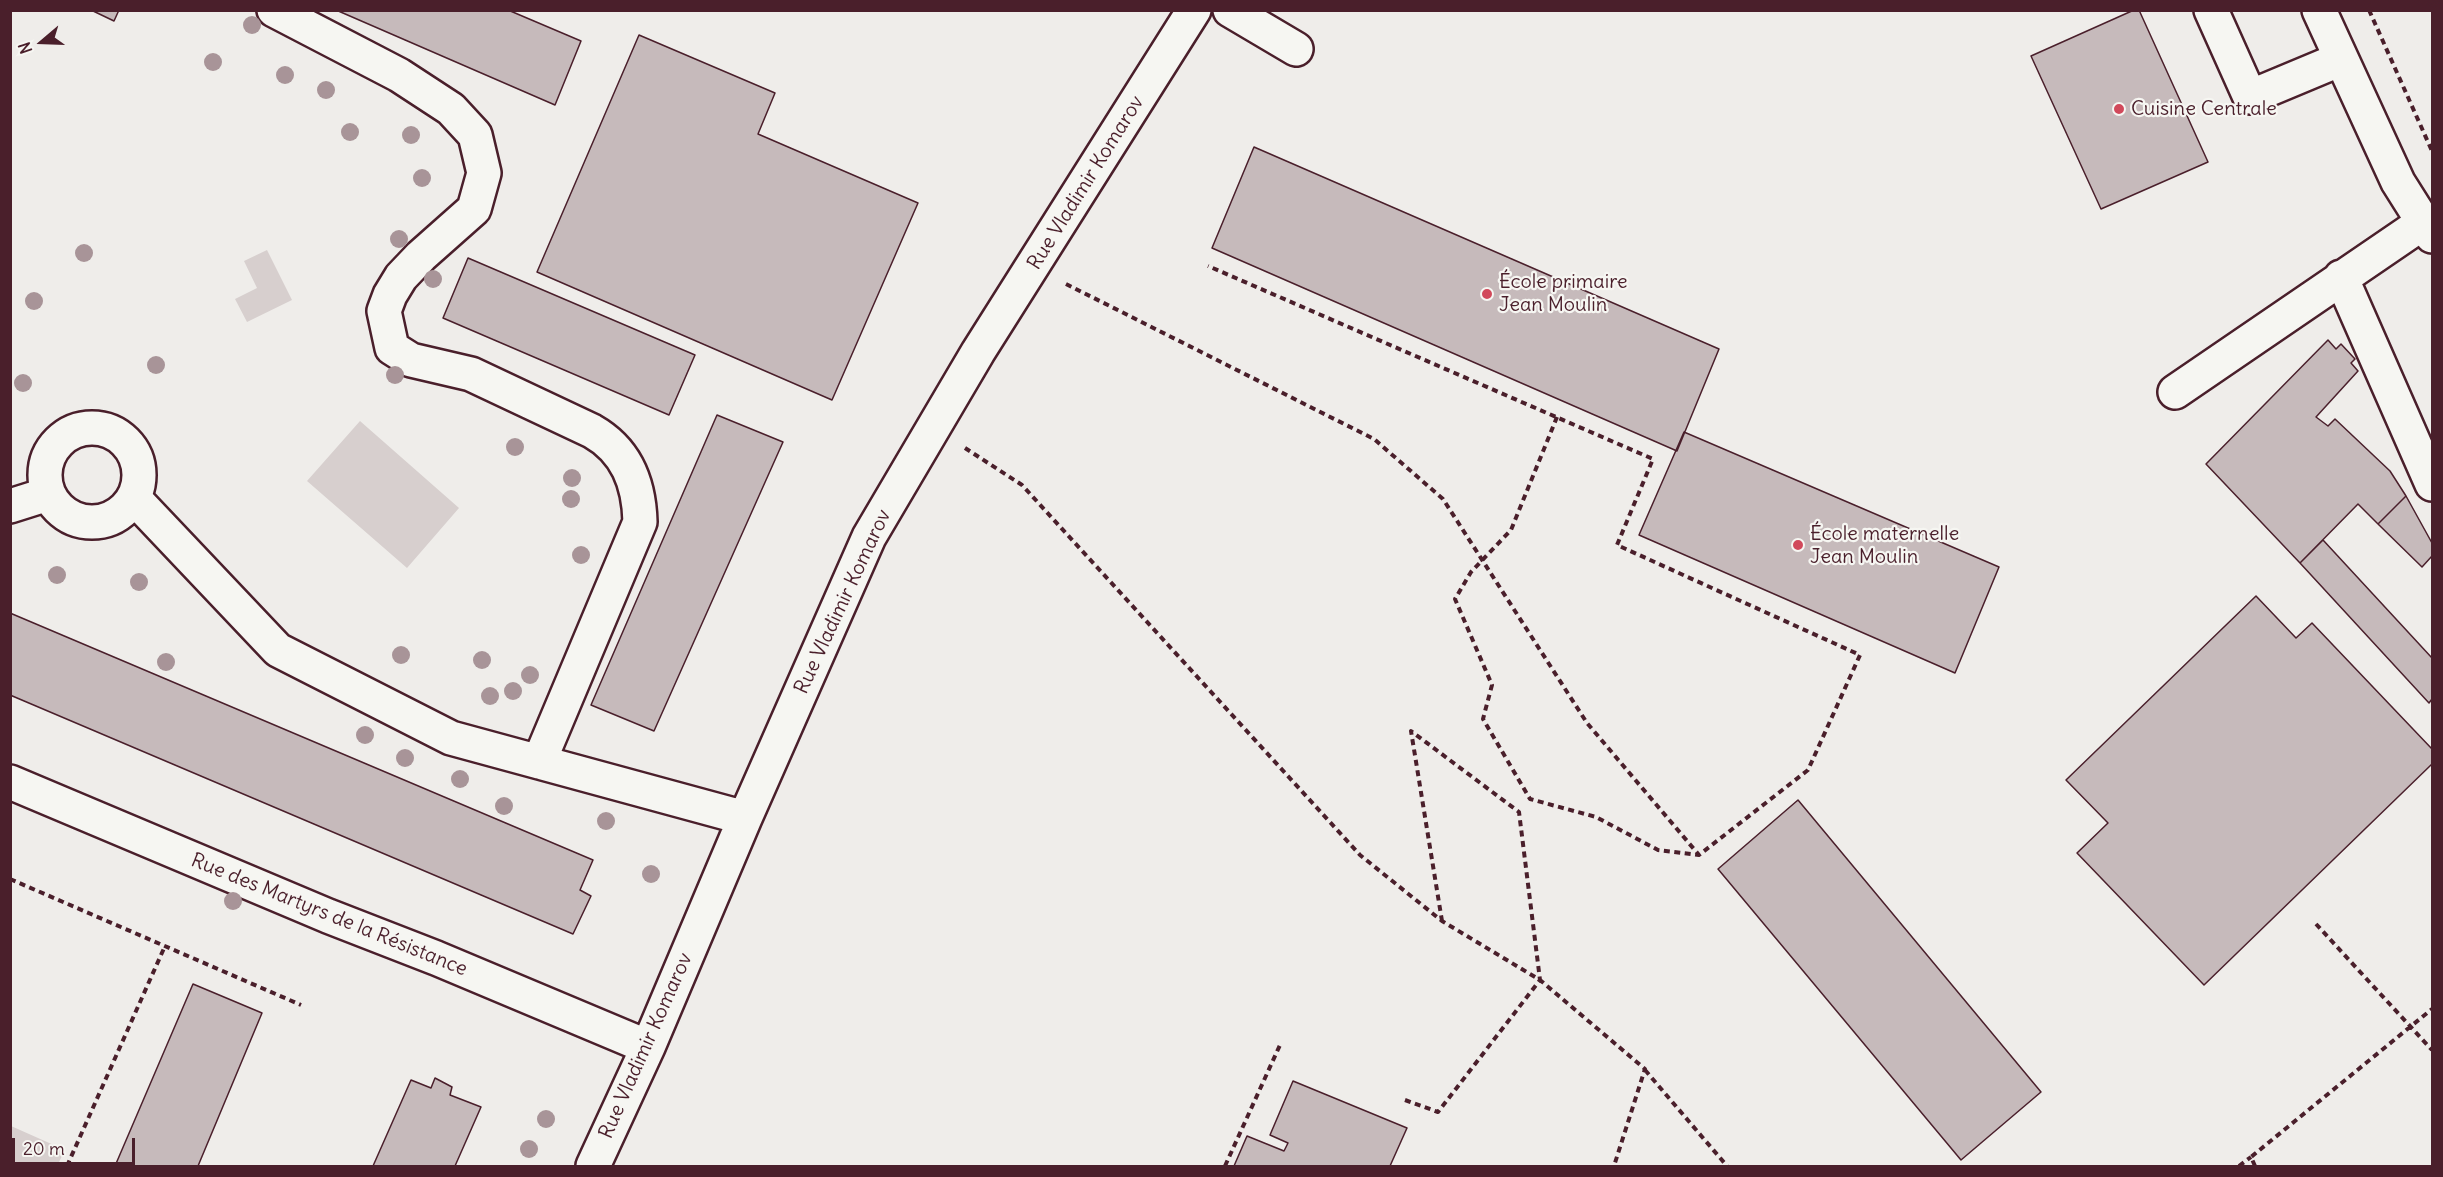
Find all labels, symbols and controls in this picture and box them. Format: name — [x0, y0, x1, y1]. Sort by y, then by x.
north arrow — [12, 12, 72, 72]
text: N — [14, 39, 36, 56]
street label: Rue Vladimir Komarov — [1023, 92, 1149, 274]
place label: Cuisine Centrale — [2131, 97, 2277, 121]
marker: Cuisine Centrale — [2112, 102, 2126, 116]
place label: École primaire Jean Moulin — [1499, 270, 1627, 317]
marker: École primaire Jean Moulin — [1480, 287, 1494, 301]
street label: Rue Vladimir Komarov — [790, 506, 896, 698]
place label: École maternelle Jean Moulin — [1810, 522, 1959, 569]
marker: École maternelle Jean Moulin — [1791, 538, 1805, 552]
street label: Rue des Martyrs de la Résistance — [187, 848, 471, 982]
street label: Rue Vladimir Komarov — [594, 950, 698, 1142]
scale bar — [15, 1126, 138, 1164]
text: 20 m — [23, 1137, 65, 1160]

